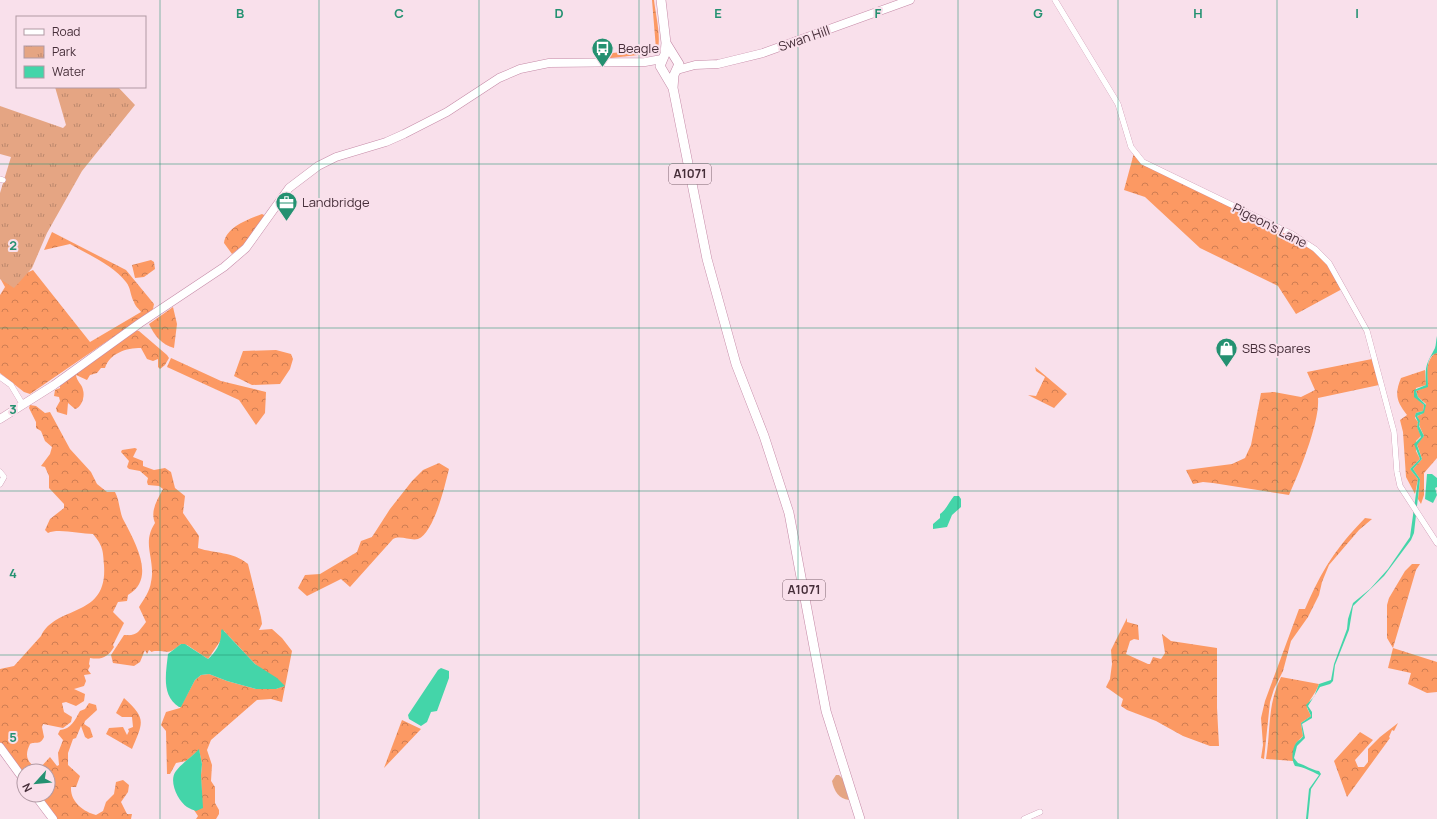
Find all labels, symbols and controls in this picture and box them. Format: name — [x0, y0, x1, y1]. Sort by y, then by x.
text: B — [236, 4, 244, 22]
text: C — [394, 4, 404, 22]
text: D — [554, 4, 564, 22]
text: E — [714, 4, 722, 22]
text: F — [875, 4, 882, 22]
text: G — [1033, 4, 1043, 22]
text: H — [1193, 4, 1203, 22]
text: I — [1355, 4, 1359, 22]
legend — [16, 16, 146, 88]
street label: Swan Hill — [776, 21, 832, 55]
text: Road — [52, 23, 80, 40]
bus stop icon: Beagle — [589, 35, 615, 68]
place label: Beagle — [618, 39, 659, 57]
text: Park — [52, 43, 77, 60]
text: Water — [52, 63, 86, 80]
road number: A1071 — [669, 164, 711, 184]
office icon: Landbridge — [273, 189, 299, 222]
place label: Landbridge — [302, 193, 370, 211]
street label: Pigeon's Lane — [1230, 198, 1311, 252]
text: 2 — [9, 236, 17, 254]
shop icon: SBS Spares — [1213, 335, 1239, 368]
place label: SBS Spares — [1242, 339, 1311, 357]
text: 3 — [9, 400, 17, 418]
text: 4 — [9, 564, 17, 582]
road number: A1071 — [783, 580, 825, 600]
text: 5 — [9, 728, 17, 746]
north arrow — [16, 763, 56, 803]
text: N — [18, 781, 35, 795]

